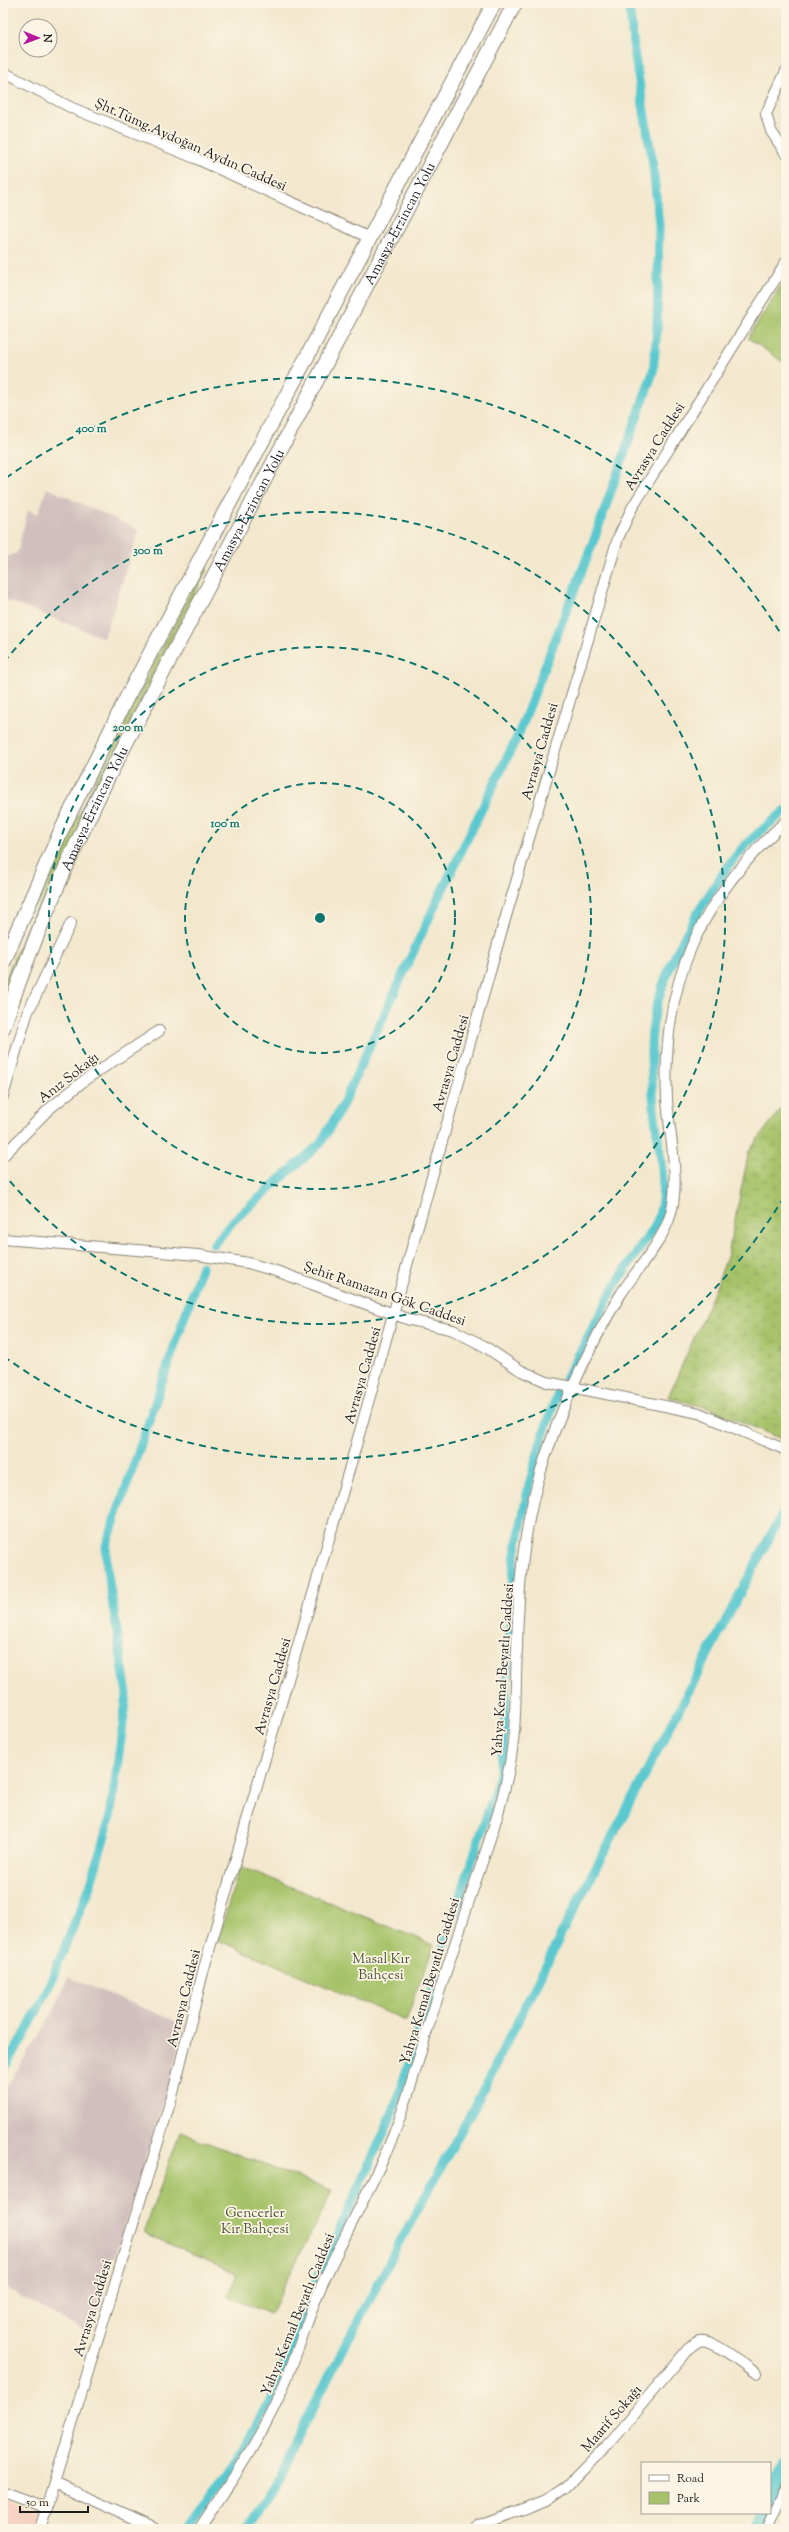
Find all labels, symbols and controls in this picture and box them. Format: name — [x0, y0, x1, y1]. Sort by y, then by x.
north arrow — [18, 18, 58, 58]
text: N — [39, 33, 55, 43]
street label: Şht.Tümg.Aydoğan Aydın Caddesi — [91, 94, 290, 197]
street label: Amasya-Erzincan Yolu — [360, 159, 442, 289]
street label: Avrasya Caddesi — [621, 399, 691, 495]
text: 400 m — [74, 420, 107, 438]
street label: Amasya-Erzincan Yolu — [210, 446, 291, 576]
text: 300 m — [133, 542, 163, 560]
street label: Avrasya Caddesi — [517, 701, 564, 803]
text: 200 m — [113, 719, 143, 737]
street label: Amasya-Erzincan Yolu — [57, 743, 134, 875]
text: 100 m — [209, 815, 240, 833]
centre of rings — [313, 911, 327, 925]
street label: Avrasya Caddesi — [428, 1013, 475, 1115]
street label: Anız Sokağı — [34, 1048, 104, 1109]
street label: Şehit Ramazan Gök Caddesi — [300, 1258, 468, 1332]
street label: Avrasya Caddesi — [340, 1325, 387, 1427]
street label: Yahya Kemal Beyatlı Caddesi — [488, 1583, 520, 1758]
street label: Avrasya Caddesi — [250, 1636, 297, 1738]
street label: Yahya Kemal Beyatlı Caddesi — [396, 1896, 466, 2068]
street label: Avrasya Caddesi — [163, 1947, 207, 2050]
park label: Masal Kır Bahçesi — [352, 1950, 410, 1986]
park label: Gencerler Kır Bahçesi — [221, 2204, 289, 2240]
street label: Yahya Kemal Beyatlı Caddesi — [257, 2230, 341, 2399]
street label: Avrasya Caddesi — [70, 2258, 118, 2360]
street label: Maarif Sokağı — [578, 2381, 647, 2457]
legend — [641, 2462, 771, 2514]
text: Road — [677, 2470, 704, 2488]
scale bar — [20, 2488, 88, 2514]
text: Park — [677, 2490, 700, 2508]
text: 50 m — [25, 2494, 49, 2512]

